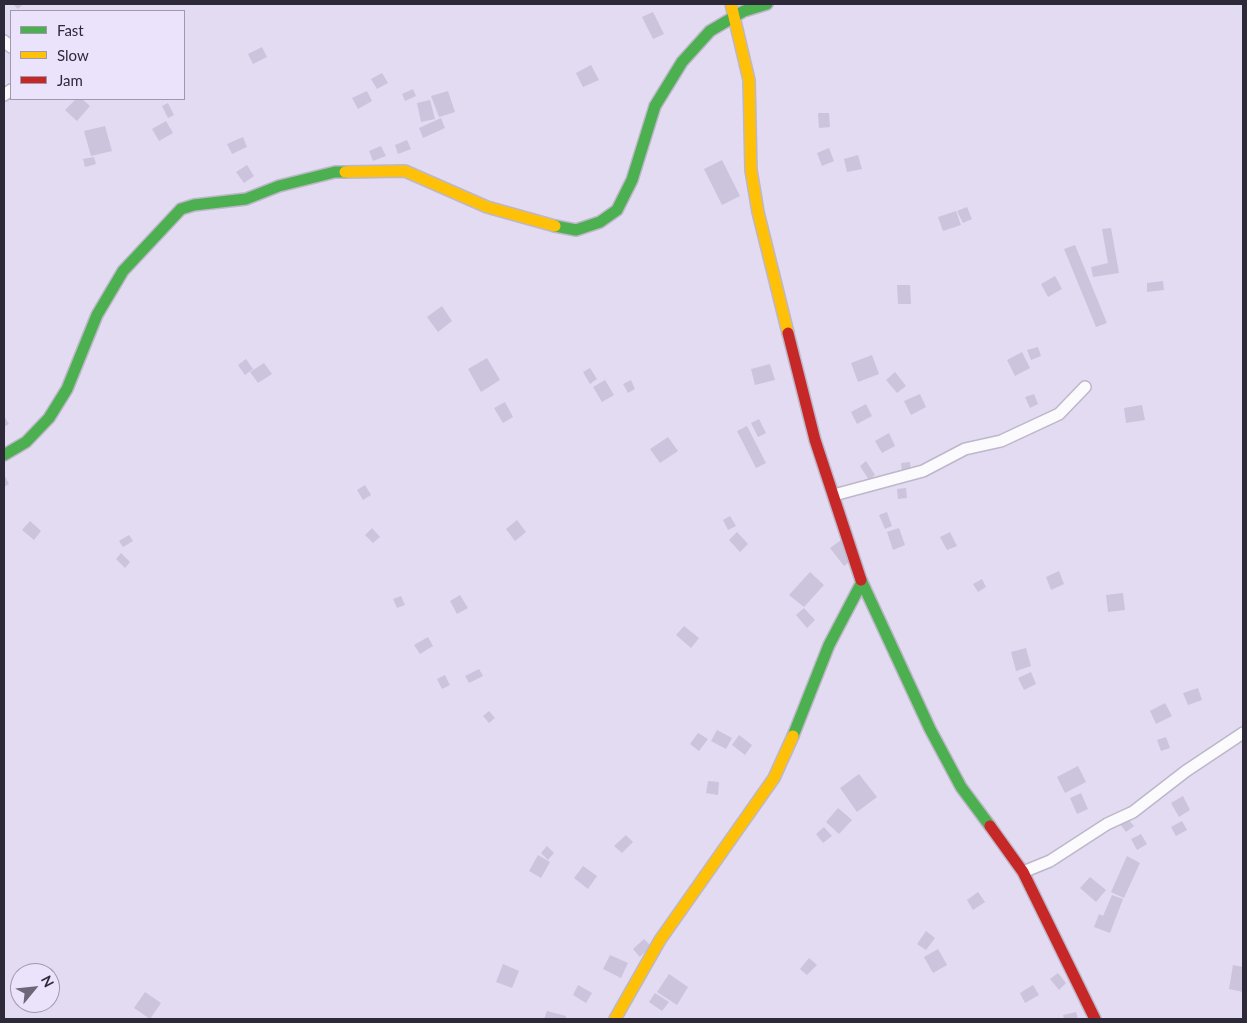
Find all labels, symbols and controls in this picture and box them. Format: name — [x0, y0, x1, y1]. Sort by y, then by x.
legend — [10, 10, 185, 100]
text: Fast — [57, 21, 84, 39]
text: Slow — [57, 46, 89, 64]
text: Jam — [57, 71, 83, 89]
north arrow — [10, 963, 60, 1013]
text: N — [38, 972, 58, 990]

